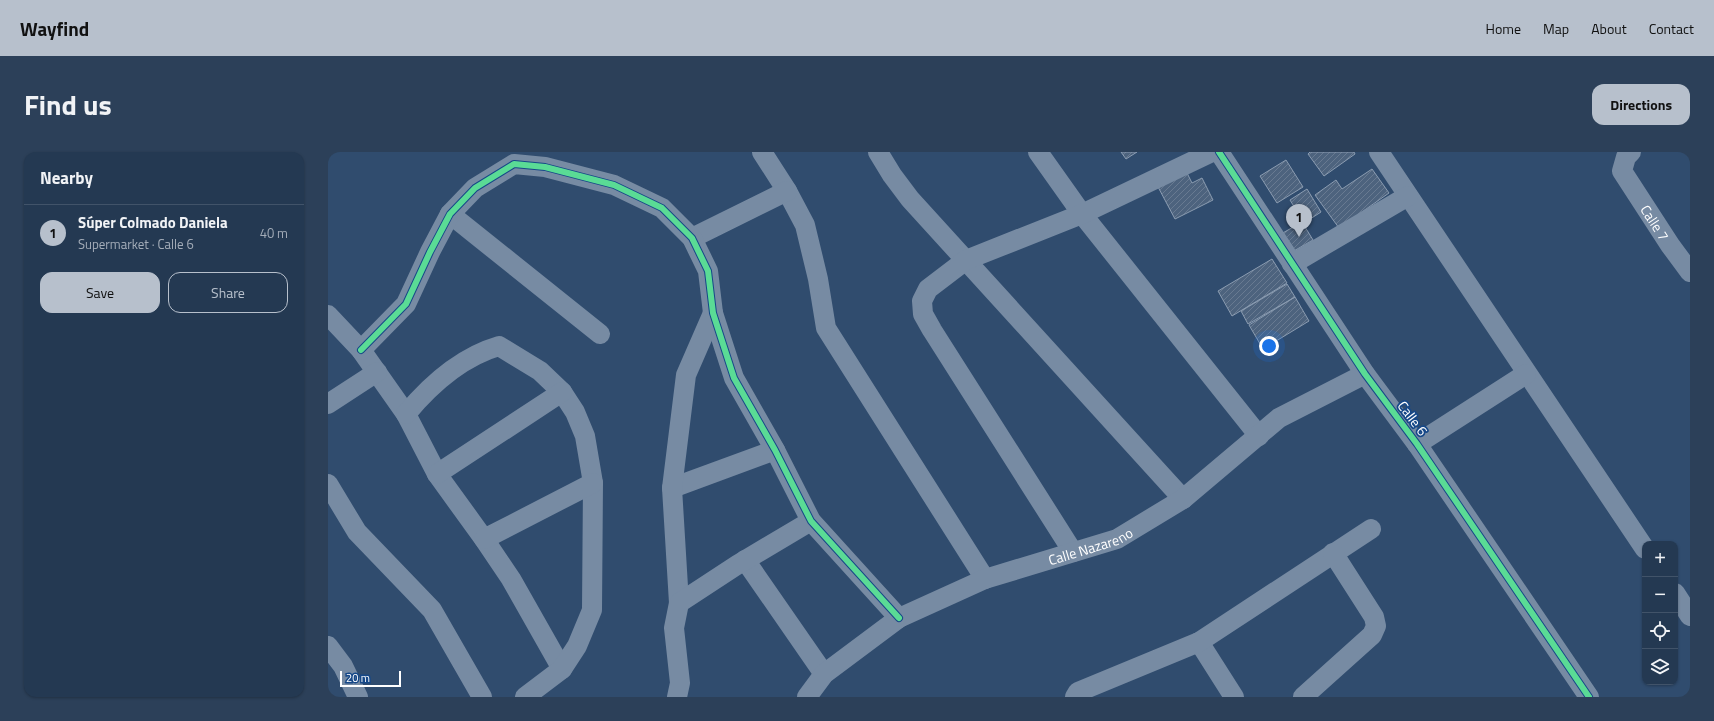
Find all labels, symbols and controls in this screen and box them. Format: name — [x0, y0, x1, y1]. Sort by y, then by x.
text: Wayfind — [20, 14, 89, 43]
text: Home — [1486, 18, 1521, 39]
text: Map — [1543, 18, 1569, 39]
text: About — [1591, 18, 1627, 39]
text: Contact — [1649, 18, 1694, 39]
text: Find us — [24, 83, 112, 126]
button: Directions — [1592, 84, 1690, 125]
text: Nearby — [40, 165, 93, 191]
street label: Calle 7 — [1636, 200, 1675, 245]
pin: 1 — [1286, 204, 1312, 237]
text: Súper Colmado Daniela — [78, 211, 228, 234]
text: 1 — [49, 223, 57, 243]
text: 40 m — [260, 223, 288, 243]
text: Supermarket · Calle 6 — [78, 234, 194, 254]
button: Save — [40, 272, 160, 313]
button: Share — [168, 272, 288, 313]
your location — [1259, 336, 1279, 356]
street label: Calle 6 — [1393, 396, 1433, 440]
street label: Calle Nazareno — [1046, 522, 1136, 570]
map controls — [1642, 541, 1678, 685]
button: + — [1642, 541, 1678, 577]
button: − — [1642, 577, 1678, 613]
button: locate — [1642, 613, 1678, 649]
button: layers — [1642, 649, 1678, 685]
scale bar — [340, 669, 401, 688]
text: 20 m — [346, 670, 370, 686]

